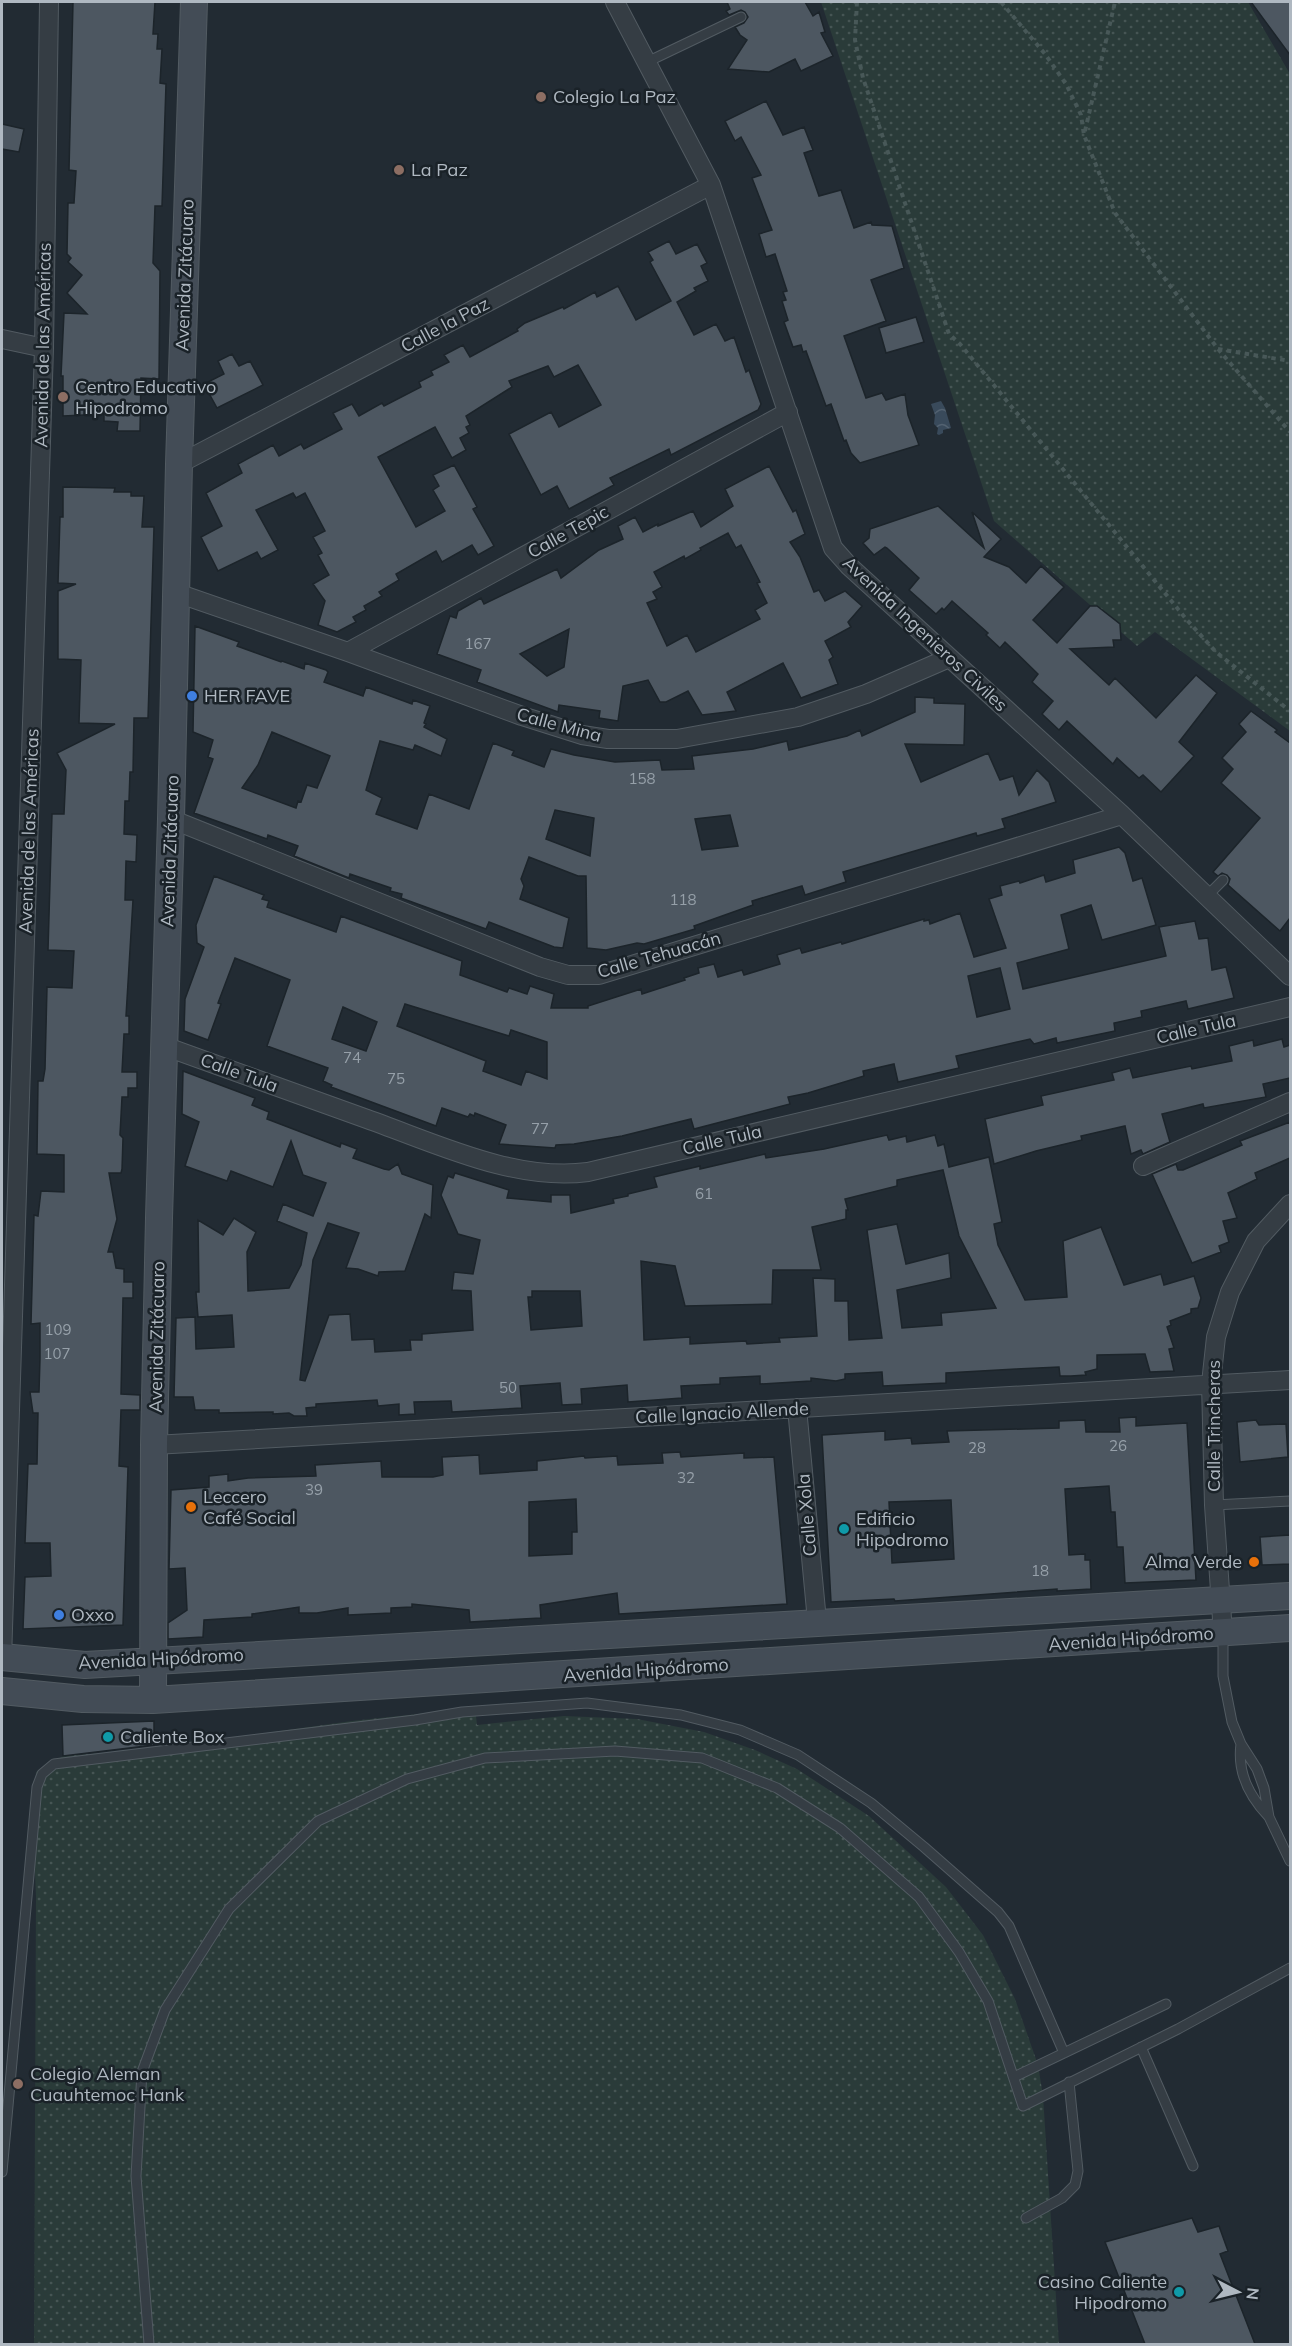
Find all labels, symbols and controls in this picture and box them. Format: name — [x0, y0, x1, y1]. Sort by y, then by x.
place label: Colegio La Paz — [553, 85, 676, 108]
marker: Colegio La Paz — [534, 90, 548, 104]
place label: La Paz — [411, 158, 468, 181]
marker: La Paz — [392, 163, 406, 177]
street label: Avenida Zitácuaro — [170, 199, 199, 351]
street label: Avenida de las Américas — [29, 242, 56, 448]
street label: Calle la Paz — [397, 292, 493, 358]
place label: Centro Educativo Hipodromo — [75, 375, 216, 419]
marker: Centro Educativo Hipodromo — [56, 390, 70, 404]
street label: Calle Tepic — [523, 500, 612, 563]
street label: Avenida Ingenieros Civiles — [838, 551, 1013, 716]
house number: 167 — [464, 634, 492, 653]
place label: HER FAVE — [204, 684, 290, 707]
marker: HER FAVE — [185, 689, 199, 703]
street label: Calle Mina — [514, 702, 604, 747]
street label: Avenida de las Américas — [13, 728, 44, 934]
house number: 158 — [628, 769, 656, 788]
street label: Avenida Zitácuaro — [155, 775, 184, 927]
house number: 118 — [669, 890, 697, 909]
street label: Calle Tehuacán — [595, 926, 723, 983]
street label: Calle Tula — [1154, 1008, 1238, 1049]
street label: Calle Tula — [197, 1048, 281, 1097]
house number: 74 — [343, 1048, 361, 1067]
house number: 75 — [387, 1069, 405, 1088]
house number: 77 — [531, 1119, 549, 1138]
street label: Calle Tula — [680, 1119, 764, 1160]
house number: 61 — [695, 1184, 713, 1203]
street label: Avenida Zitácuaro — [144, 1261, 169, 1413]
house number: 109 — [44, 1320, 72, 1339]
house number: 107 — [43, 1344, 71, 1363]
street label: Calle Trincheras — [1202, 1360, 1225, 1492]
house number: 50 — [499, 1378, 517, 1397]
street label: Calle Ignacio Allende — [635, 1396, 809, 1429]
house number: 26 — [1109, 1436, 1127, 1455]
house number: 28 — [968, 1438, 986, 1457]
house number: 32 — [677, 1468, 695, 1487]
street label: Calle Xola — [791, 1473, 822, 1557]
house number: 39 — [305, 1480, 323, 1499]
place label: Leccero Café Social — [203, 1485, 296, 1529]
marker: Leccero Café Social — [184, 1500, 198, 1514]
place label: Edificio Hipodromo — [856, 1507, 949, 1551]
marker: Edificio Hipodromo — [837, 1522, 851, 1536]
place label: Alma Verde — [1145, 1550, 1242, 1573]
marker: Alma Verde — [1247, 1555, 1261, 1569]
house number: 18 — [1031, 1561, 1049, 1580]
place label: Oxxo — [71, 1603, 114, 1626]
marker: Oxxo — [52, 1608, 66, 1622]
street label: Avenida Hipódromo — [1047, 1621, 1214, 1656]
street label: Avenida Hipódromo — [78, 1643, 244, 1674]
street label: Avenida Hipódromo — [562, 1652, 729, 1687]
place label: Caliente Box — [120, 1725, 225, 1748]
marker: Caliente Box — [101, 1730, 115, 1744]
place label: Colegio Aleman Cuauhtemoc Hank — [30, 2062, 185, 2106]
marker: Colegio Aleman Cuauhtemoc Hank — [11, 2077, 25, 2091]
north arrow — [1208, 2262, 1268, 2322]
place label: Casino Caliente Hipodromo — [1038, 2270, 1167, 2314]
marker: Casino Caliente Hipodromo — [1172, 2285, 1186, 2299]
text: N — [1242, 2287, 1264, 2301]

